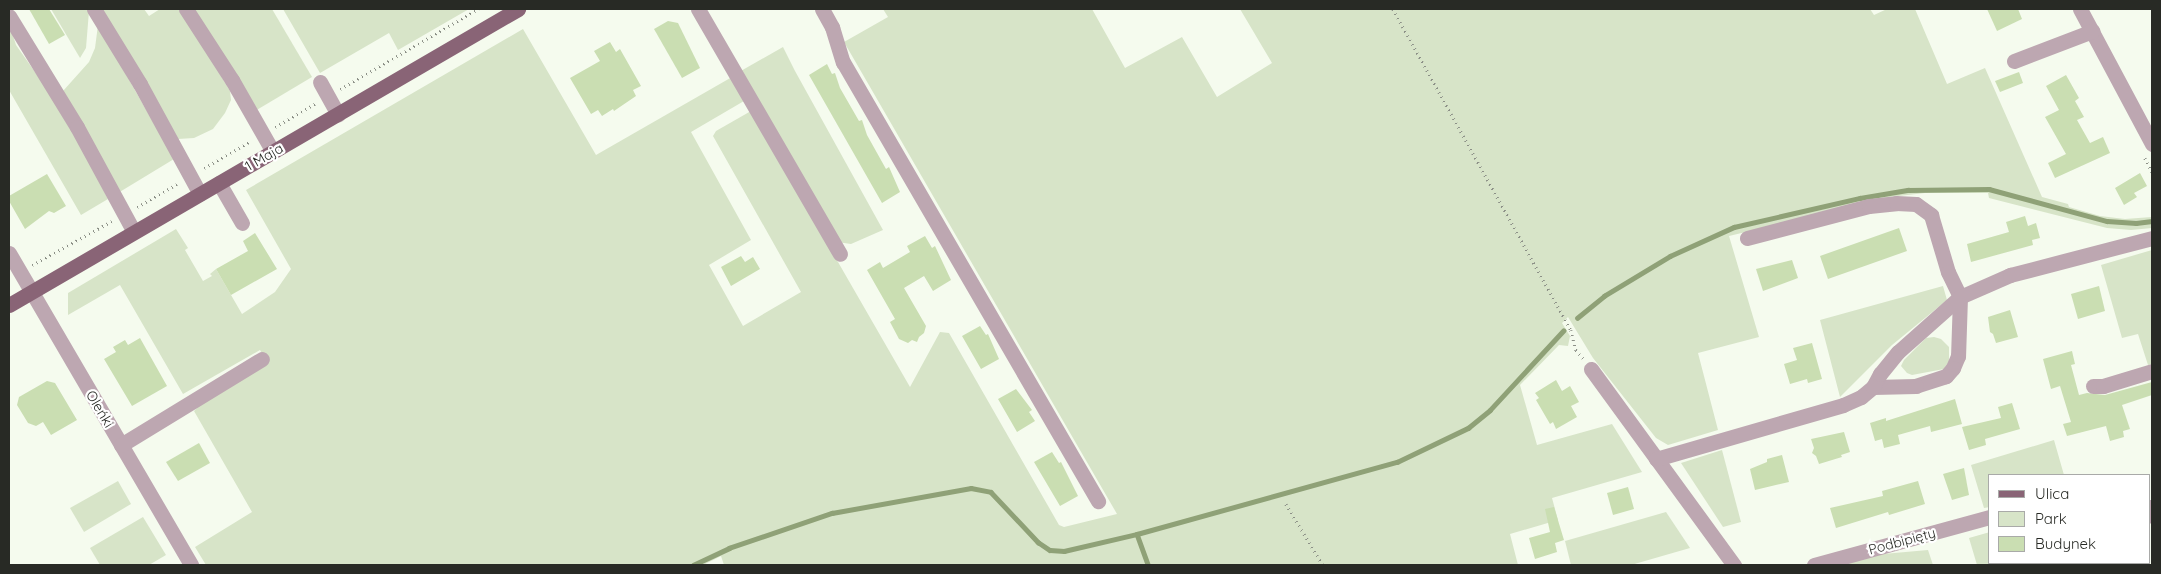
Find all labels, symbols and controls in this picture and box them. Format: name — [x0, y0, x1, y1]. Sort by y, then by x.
street label: 1 Maja — [242, 139, 286, 175]
street label: Oleńki — [82, 387, 118, 431]
legend — [1988, 474, 2151, 564]
text: Ulica — [2035, 484, 2069, 503]
text: Park — [2035, 509, 2067, 528]
street label: Podbipięty — [1867, 524, 1937, 558]
text: Budynek — [2035, 534, 2096, 553]

